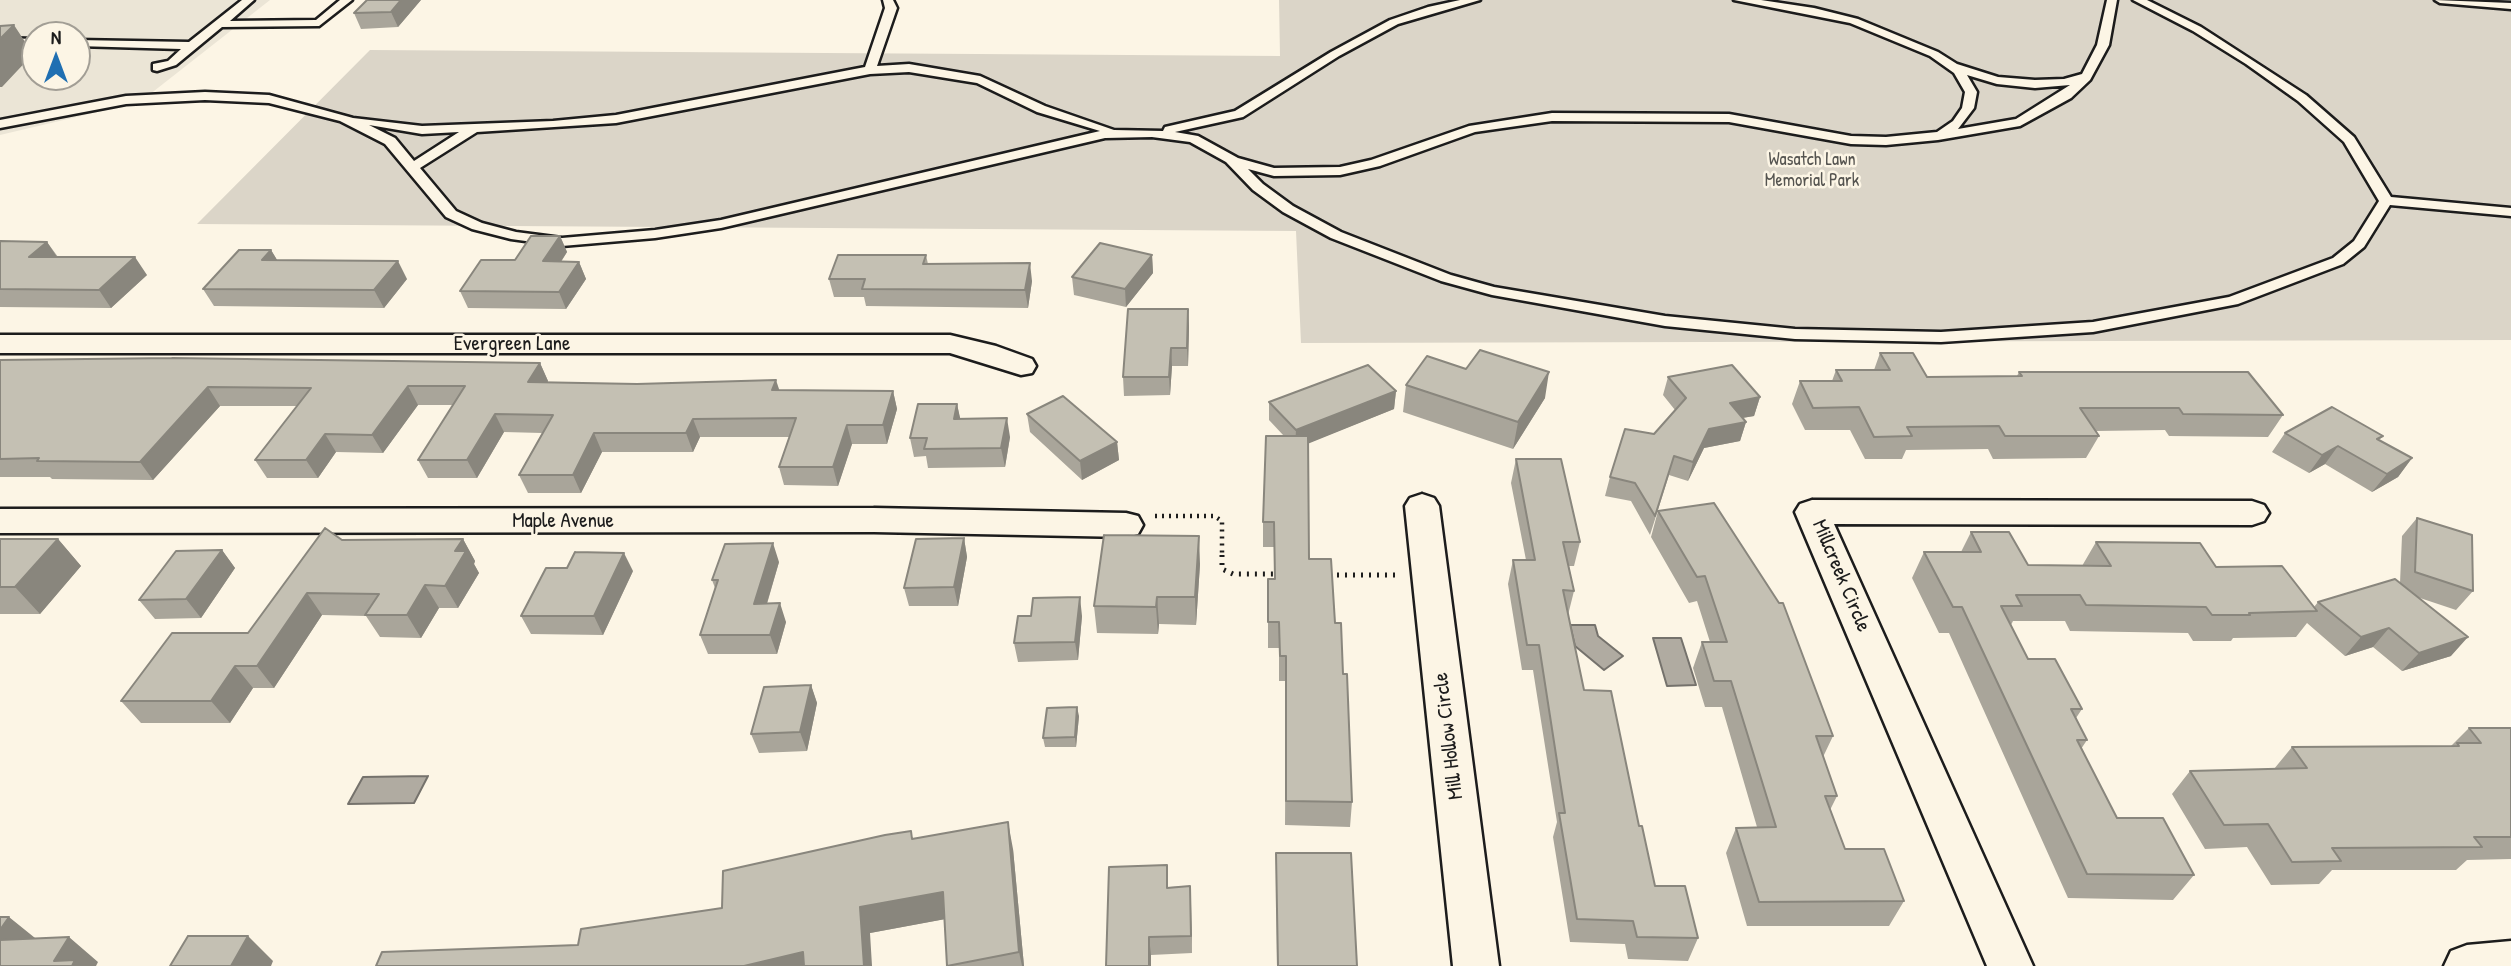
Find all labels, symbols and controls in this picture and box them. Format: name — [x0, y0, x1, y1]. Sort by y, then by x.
north arrow — [21, 21, 91, 91]
text: N — [51, 24, 61, 50]
park label: Wasatch Lawn Memorial Park — [1765, 149, 1859, 192]
street label: Evergreen Lane — [454, 331, 570, 357]
street label: Maple Avenue — [512, 508, 614, 534]
street label: Millcreek Circle — [1806, 516, 1876, 636]
street label: Mill Hollow Circle — [1429, 671, 1469, 801]

